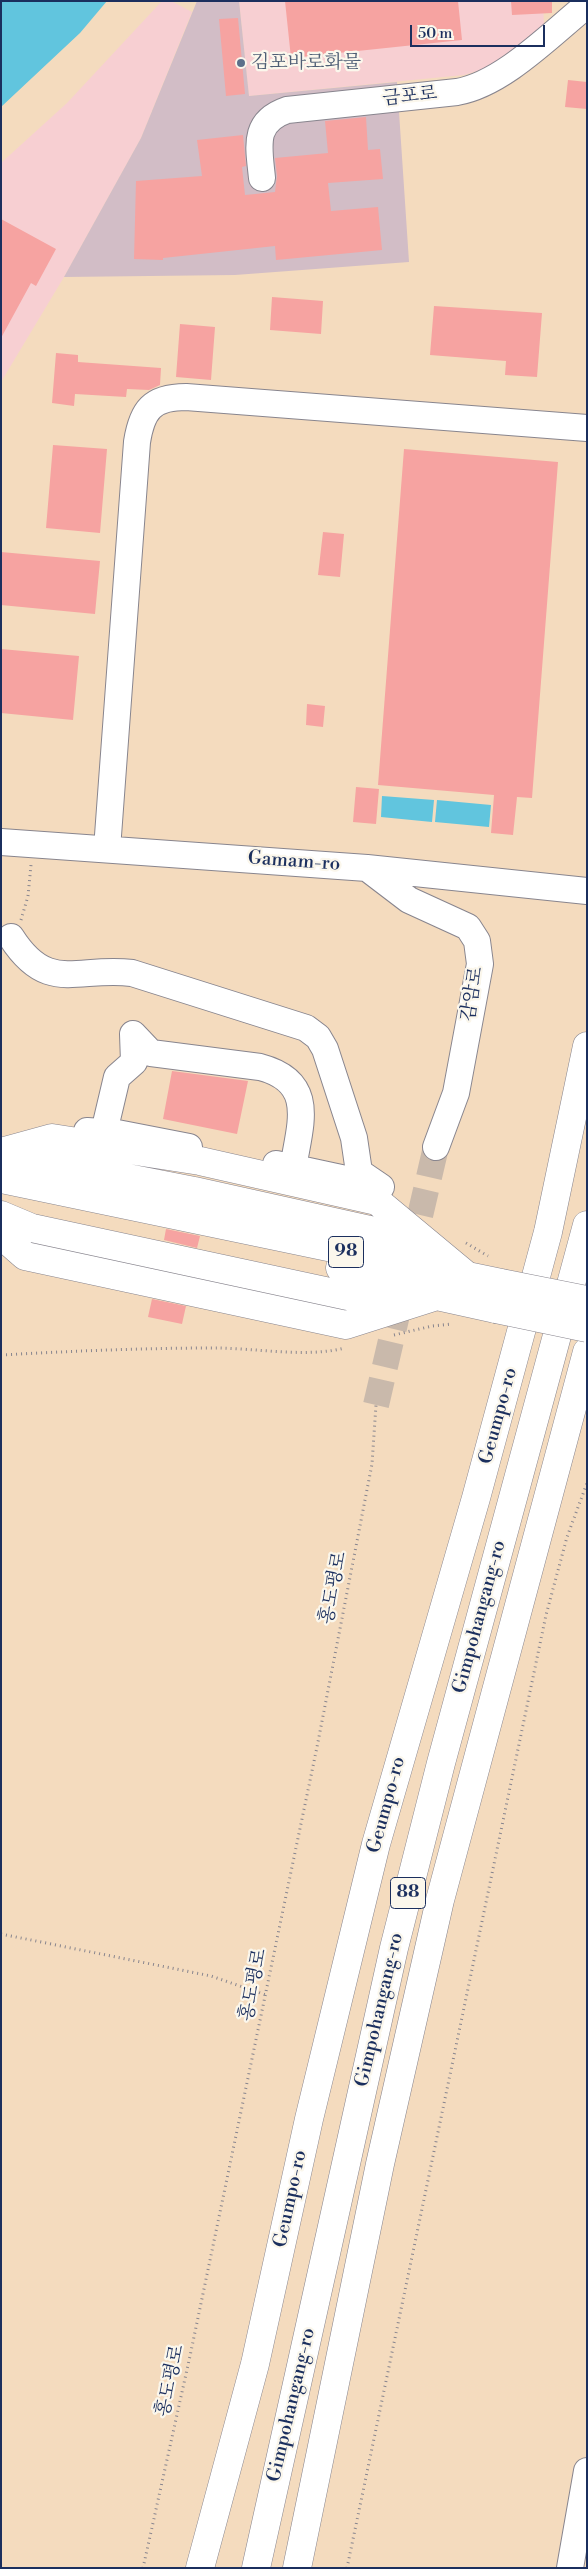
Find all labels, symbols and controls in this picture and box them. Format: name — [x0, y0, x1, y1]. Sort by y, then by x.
scale bar — [413, 15, 548, 47]
text: 50 m — [418, 24, 452, 43]
place label: 김포바로화물 — [251, 52, 361, 74]
marker: 김포바로화물 — [235, 57, 247, 69]
street label: 금포로 — [381, 83, 439, 111]
street label: Gamam-ro — [247, 847, 341, 877]
street label: 감암로 — [457, 965, 489, 1023]
road number: 98 — [328, 1236, 364, 1268]
street label: Geumpo-ro — [475, 1365, 523, 1467]
street label: Gimpohangang-ro — [449, 1538, 511, 1696]
street label: 홍도평로 — [316, 1550, 352, 1626]
street label: Geumpo-ro — [363, 1754, 411, 1856]
road number: 88 — [390, 1878, 426, 1909]
street label: Gimpohangang-ro — [351, 1931, 409, 2089]
street label: 홍도평로 — [236, 1947, 272, 2023]
street label: Geumpo-ro — [270, 2148, 312, 2250]
street label: Gimpohangang-ro — [263, 2326, 321, 2484]
street label: 홍도평로 — [152, 2343, 190, 2419]

